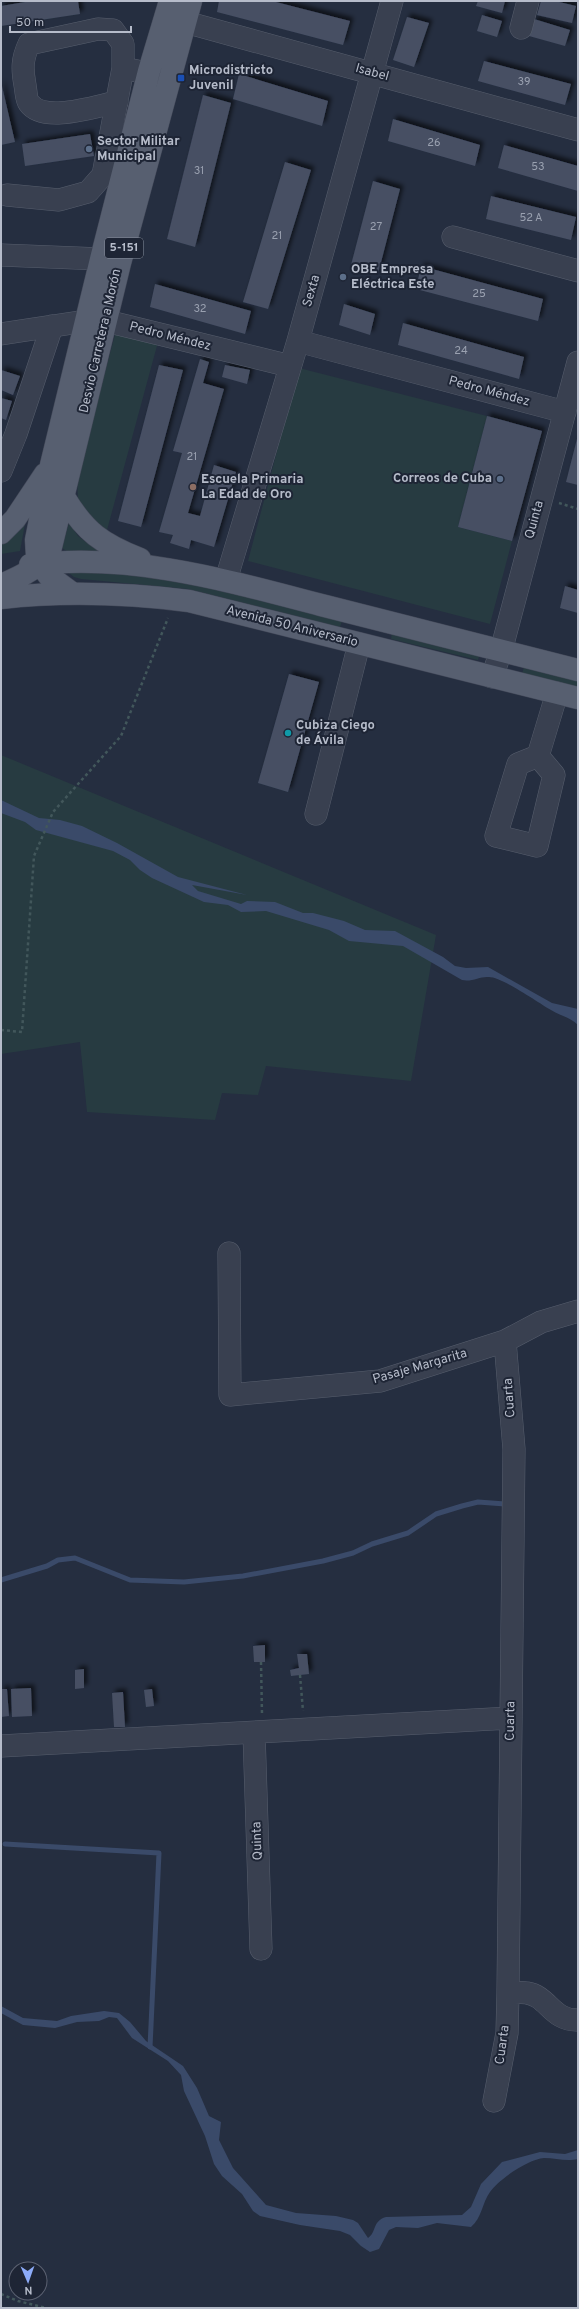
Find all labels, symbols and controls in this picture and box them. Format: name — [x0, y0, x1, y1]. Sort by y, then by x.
scale bar — [10, 8, 131, 34]
text: 50 m — [16, 15, 44, 31]
street label: Isabel — [353, 61, 391, 85]
place label: Microdistricto Juvenil — [189, 63, 273, 94]
marker: Microdistricto Juvenil — [176, 73, 186, 83]
house number: 39 — [518, 75, 530, 89]
place label: Sector Militar Municipal — [97, 134, 180, 165]
house number: 26 — [427, 136, 441, 150]
marker: Sector Militar Municipal — [84, 144, 94, 154]
house number: 53 — [531, 160, 545, 174]
house number: 31 — [194, 164, 204, 178]
house number: 52 A — [519, 211, 543, 225]
house number: 27 — [370, 220, 382, 234]
house number: 21 — [272, 229, 282, 243]
road number: 5-151 — [105, 238, 143, 258]
place label: OBE Empresa Eléctrica Este — [351, 262, 435, 293]
street label: Desvio Carretera a Morón — [77, 267, 125, 415]
marker: OBE Empresa Eléctrica Este — [338, 272, 348, 282]
street label: Sexta — [300, 273, 324, 309]
house number: 25 — [472, 287, 486, 301]
house number: 32 — [193, 302, 207, 316]
street label: Pedro Méndez — [128, 319, 212, 355]
house number: 24 — [454, 344, 468, 358]
street label: Pedro Méndez — [447, 373, 531, 411]
house number: 21 — [187, 450, 197, 464]
place label: Correos de Cuba — [393, 471, 492, 487]
place label: Escuela Primaria La Edad de Oro — [201, 472, 304, 503]
marker: Correos de Cuba — [495, 474, 505, 484]
marker: Escuela Primaria La Edad de Oro — [188, 482, 198, 492]
street label: Quinta — [522, 499, 548, 541]
street label: Avenida 50 Aniversario — [224, 603, 360, 651]
place label: Cubiza Ciego de Ávila — [296, 718, 375, 749]
marker: Cubiza Ciego de Ávila — [283, 728, 293, 738]
street label: Pasaje Margarita — [371, 1346, 469, 1388]
street label: Cuarta — [501, 1378, 519, 1418]
street label: Cuarta — [503, 1701, 519, 1741]
street label: Quinta — [249, 1821, 267, 1861]
street label: Cuarta — [492, 2024, 514, 2066]
north arrow — [8, 2261, 48, 2301]
text: N — [24, 2283, 33, 2297]

